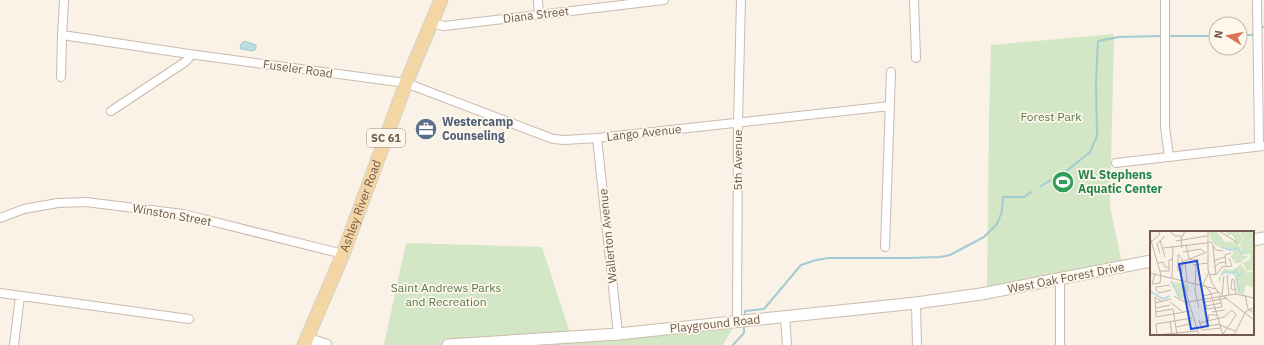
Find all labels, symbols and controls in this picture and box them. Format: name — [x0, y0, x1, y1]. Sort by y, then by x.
street label: Diana Street — [502, 3, 570, 26]
north arrow — [1208, 16, 1248, 56]
text: N — [1211, 29, 1226, 39]
street label: Fuseler Road — [262, 56, 334, 81]
park label: Forest Park — [1020, 109, 1082, 124]
place label: Westercamp Counseling — [442, 114, 513, 143]
office icon: Westercamp Counseling — [413, 116, 439, 142]
street label: Lango Avenue — [606, 121, 682, 144]
road number: SC 61 — [367, 129, 405, 147]
street label: 5th Avenue — [730, 129, 745, 191]
street label: Ashley River Road — [336, 158, 384, 254]
place label: WL Stephens Aquatic Center — [1078, 167, 1162, 196]
sports icon: WL Stephens Aquatic Center — [1050, 169, 1076, 195]
street label: Wallerton Avenue — [595, 188, 620, 284]
street label: Winston Street — [132, 200, 213, 229]
inset map — [1150, 231, 1254, 335]
street label: West Oak Forest Drive — [1006, 259, 1126, 296]
park label: Saint Andrews Parks and Recreation — [391, 280, 501, 309]
street label: Playground Road — [669, 311, 761, 336]

